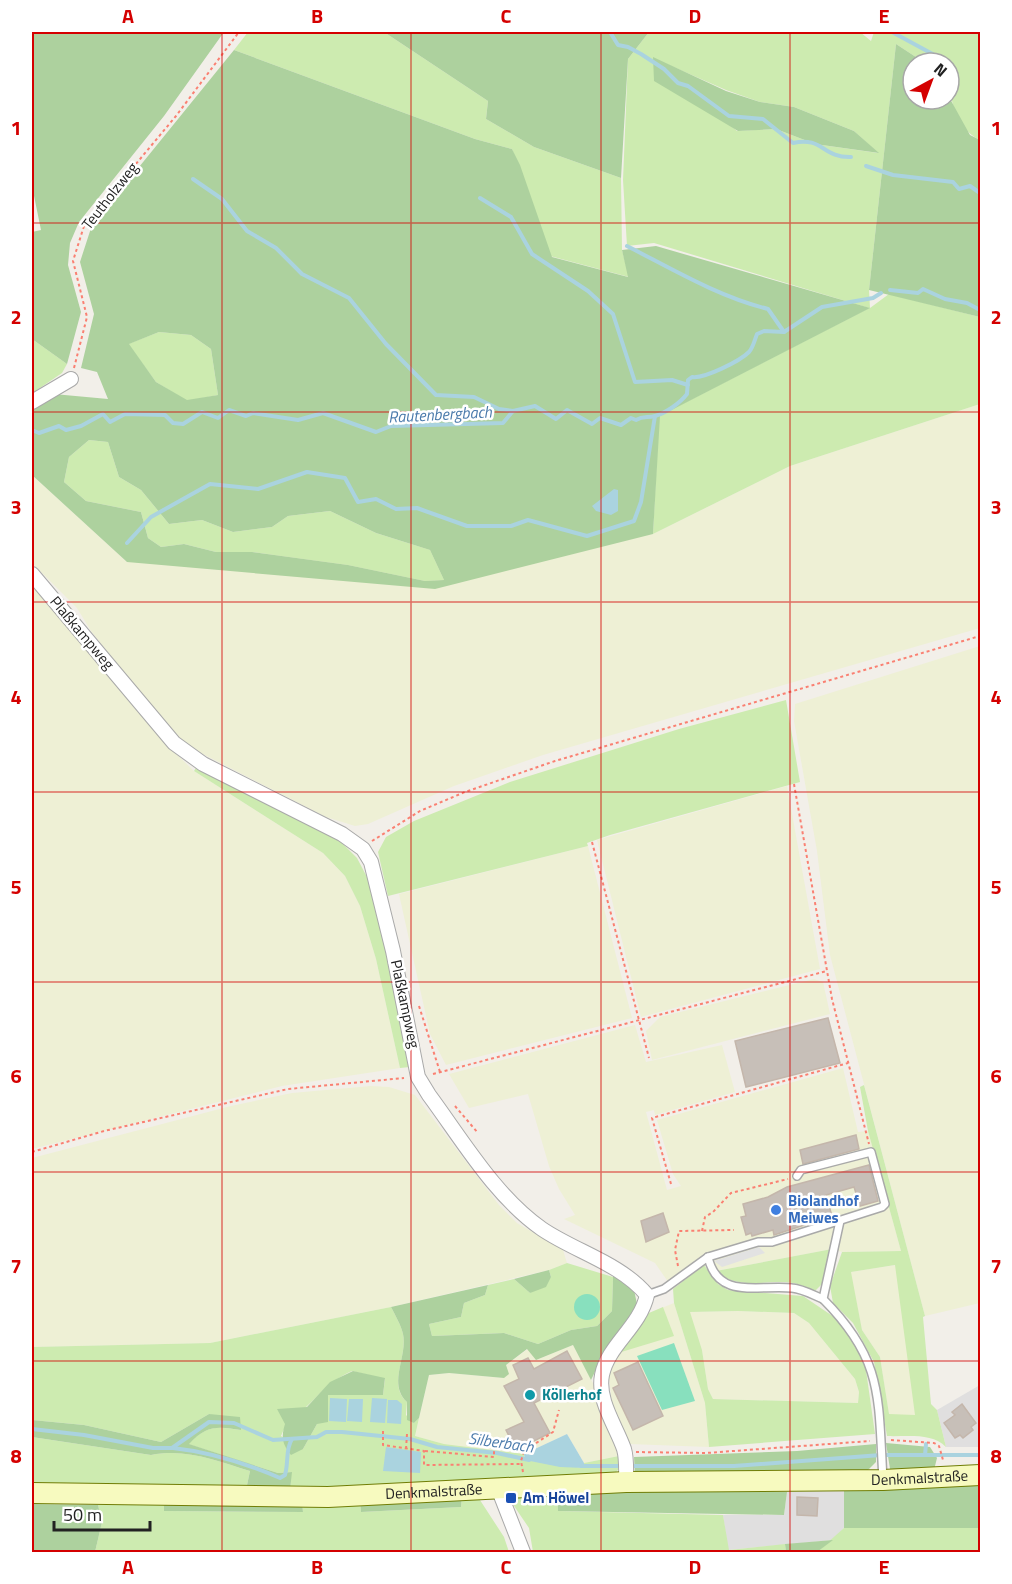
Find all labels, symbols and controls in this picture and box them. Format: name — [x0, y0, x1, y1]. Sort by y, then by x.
text: A — [122, 0, 134, 31]
text: B — [311, 0, 323, 31]
text: C — [501, 0, 512, 31]
text: D — [689, 0, 701, 31]
text: E — [878, 0, 890, 31]
north arrow — [901, 51, 961, 111]
text: N — [929, 57, 953, 82]
text: 1 — [10, 112, 22, 143]
text: 1 — [990, 112, 1002, 143]
street label: Teutholzweg — [76, 157, 144, 234]
text: 2 — [10, 301, 22, 332]
text: 2 — [990, 301, 1002, 332]
water label: Rautenbergbach — [388, 399, 493, 429]
text: 3 — [10, 491, 22, 522]
text: 3 — [990, 491, 1002, 522]
street label: Plaßkampweg — [45, 591, 120, 675]
text: 4 — [10, 681, 22, 712]
text: 4 — [990, 681, 1002, 712]
text: 5 — [10, 871, 22, 902]
text: 5 — [990, 871, 1002, 902]
street label: Plaßkampweg — [385, 957, 426, 1051]
text: 6 — [10, 1060, 22, 1091]
text: 6 — [990, 1060, 1002, 1091]
place label: Biolandhof Meiwes — [788, 1189, 860, 1229]
marker: Biolandhof Meiwes — [769, 1203, 783, 1217]
text: 7 — [10, 1250, 22, 1281]
text: 7 — [990, 1250, 1002, 1281]
place label: Köllerhof — [542, 1383, 602, 1406]
marker: Köllerhof — [523, 1388, 537, 1402]
water label: Silberbach — [467, 1426, 536, 1459]
text: 8 — [10, 1440, 22, 1471]
text: 8 — [990, 1440, 1002, 1471]
street label: Denkmalstraße — [871, 1464, 969, 1491]
street label: Denkmalstraße — [385, 1477, 483, 1505]
place label: Am Höwel — [523, 1486, 589, 1509]
marker: Am Höwel — [504, 1491, 518, 1505]
scale bar — [54, 1494, 150, 1532]
text: 50 m — [63, 1501, 102, 1528]
text: A — [122, 1551, 134, 1582]
text: B — [311, 1551, 323, 1582]
text: C — [501, 1551, 512, 1582]
text: D — [689, 1551, 701, 1582]
text: E — [878, 1551, 890, 1582]

